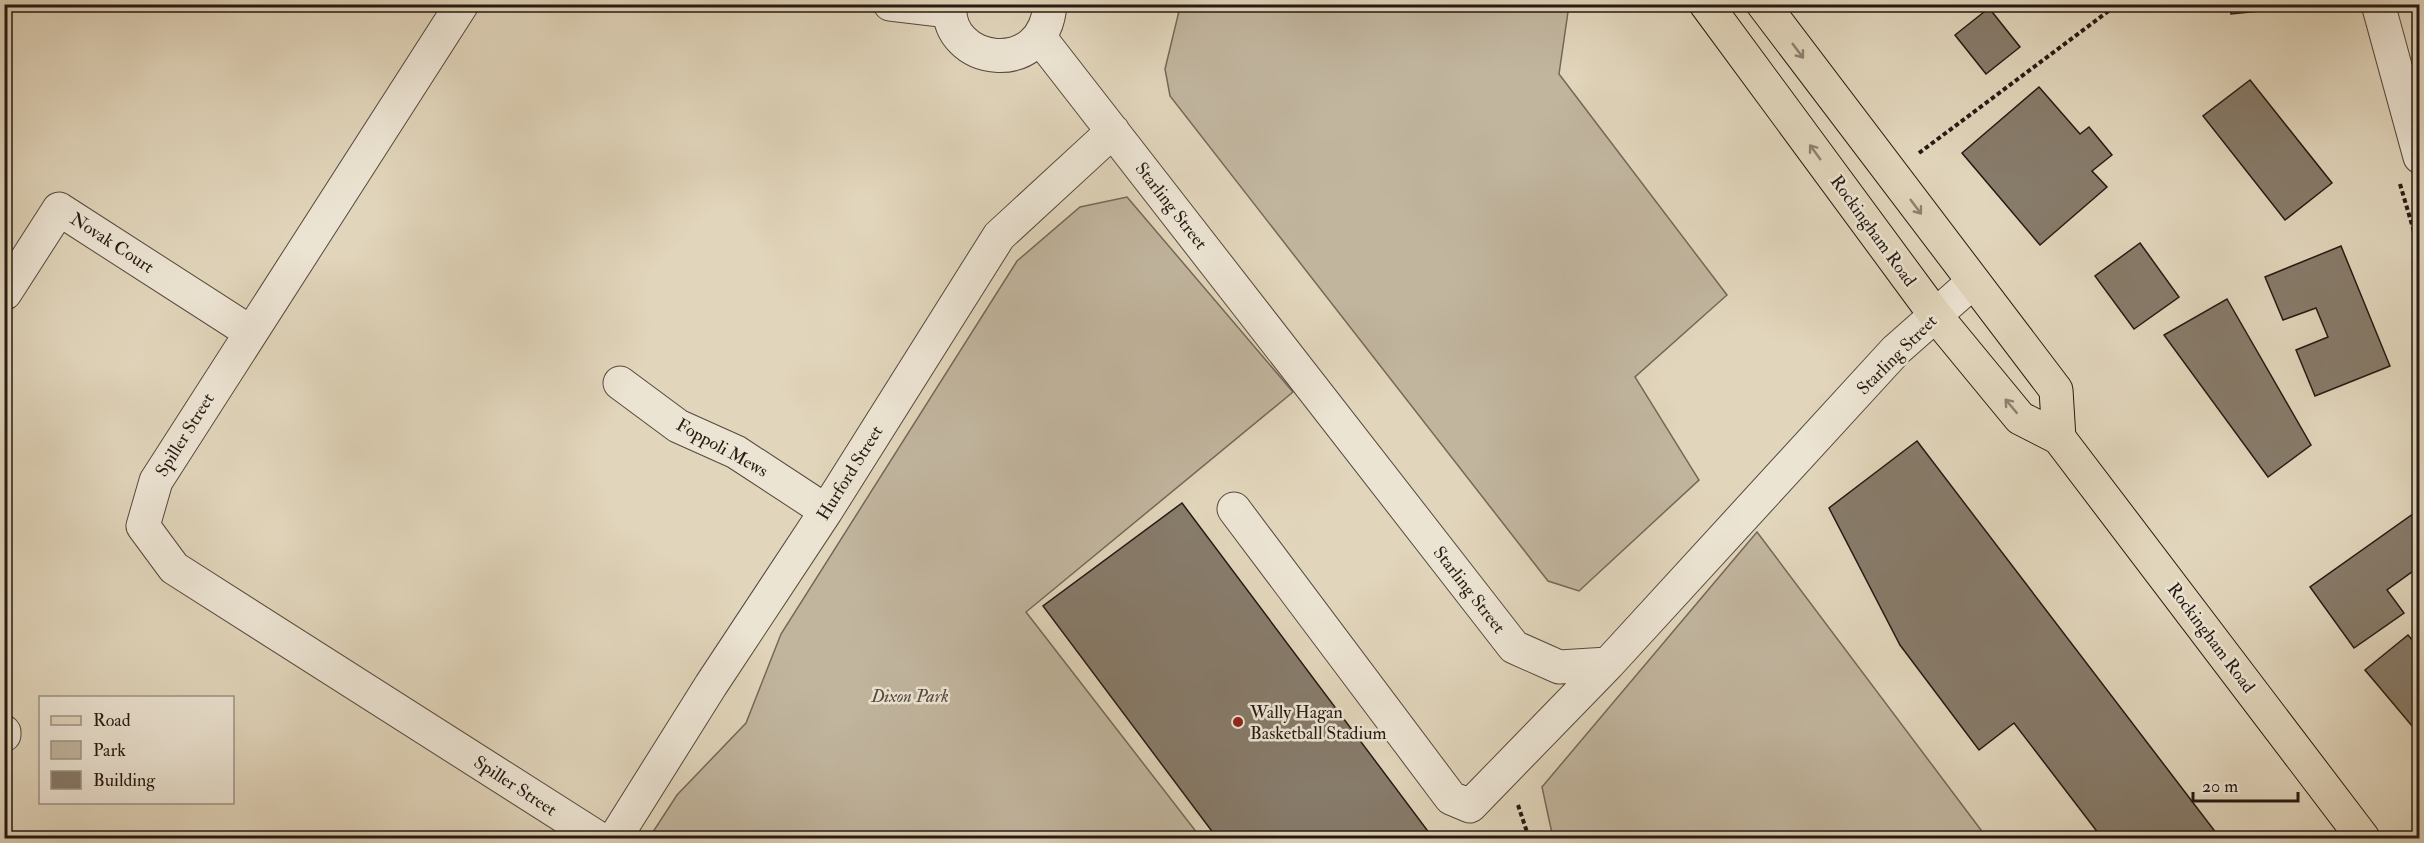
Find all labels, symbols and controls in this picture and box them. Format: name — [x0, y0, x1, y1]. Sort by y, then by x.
one-way arrow — [1792, 43, 1804, 59]
one-way arrow — [1809, 145, 1821, 161]
street label: Starling Street — [1130, 158, 1212, 254]
street label: Rockingham Road — [1825, 171, 1921, 291]
one-way arrow — [1909, 198, 1922, 214]
street label: Novak Court — [66, 207, 158, 279]
street label: Starling Street — [1852, 310, 1942, 400]
street label: Spiller Street — [150, 389, 220, 481]
one-way arrow — [2004, 398, 2017, 414]
street label: Foppoli Mews — [672, 413, 772, 483]
street label: Hurford Street — [812, 421, 888, 525]
street label: Starling Street — [1428, 542, 1510, 638]
street label: Rockingham Road — [2162, 578, 2260, 698]
park label: Dixon Park — [870, 685, 949, 708]
legend — [39, 696, 234, 804]
place label: Wally Hagan Basketball Stadium — [1249, 701, 1386, 745]
text: Road — [93, 709, 131, 732]
marker: Wally Hagan Basketball Stadium — [1231, 715, 1245, 729]
text: Park — [93, 739, 126, 762]
street label: Spiller Street — [469, 751, 561, 821]
scale bar — [2193, 765, 2298, 803]
text: Building — [93, 769, 156, 792]
text: 20 m — [2202, 775, 2238, 798]

